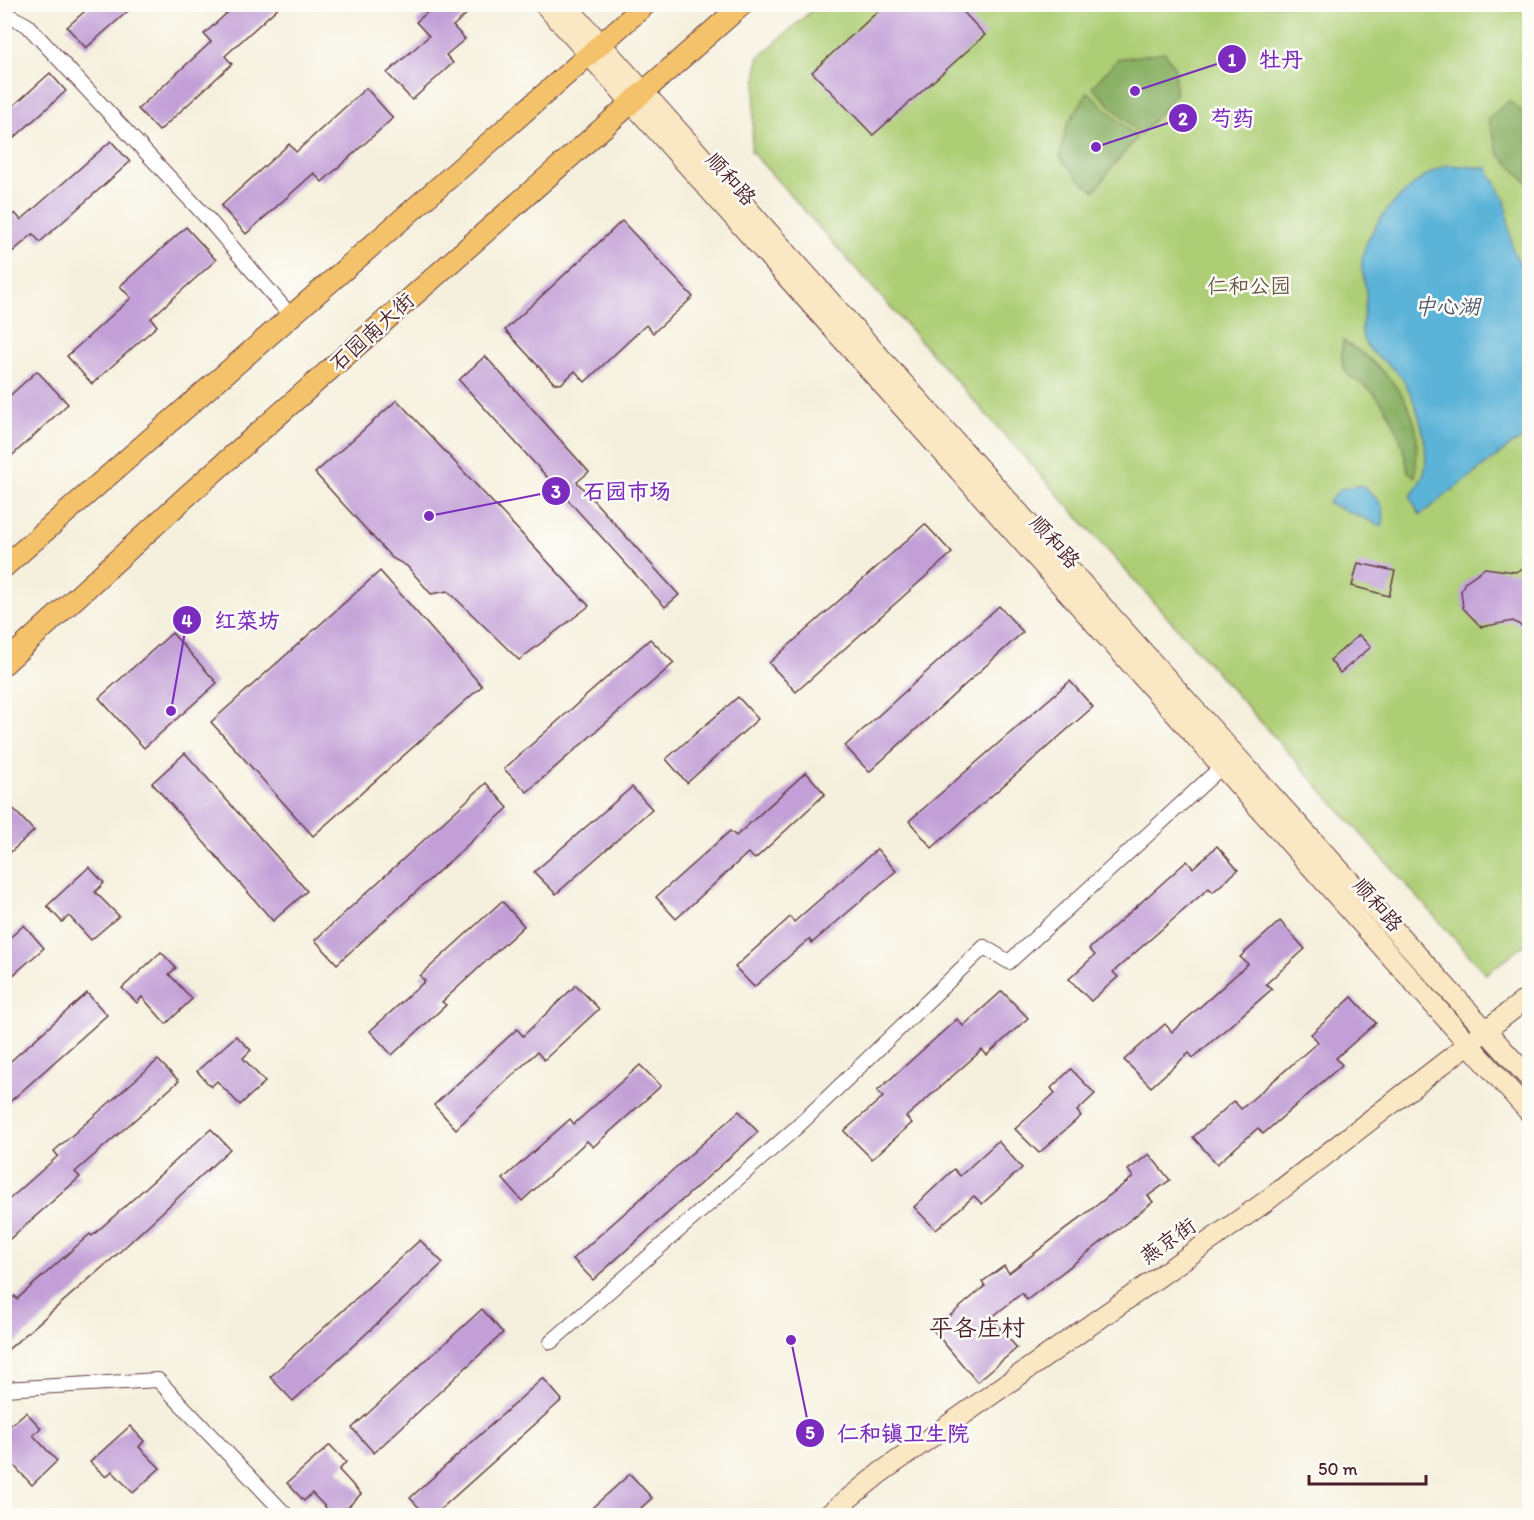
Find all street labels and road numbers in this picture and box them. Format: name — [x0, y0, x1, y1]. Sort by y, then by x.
street label: 顺和路 — [701, 147, 762, 210]
street label: 石园南大街 — [324, 287, 419, 376]
street label: 顺和路 — [1025, 510, 1086, 573]
street label: 顺和路 — [1348, 873, 1408, 937]
street label: 燕京街 — [1135, 1212, 1201, 1269]

